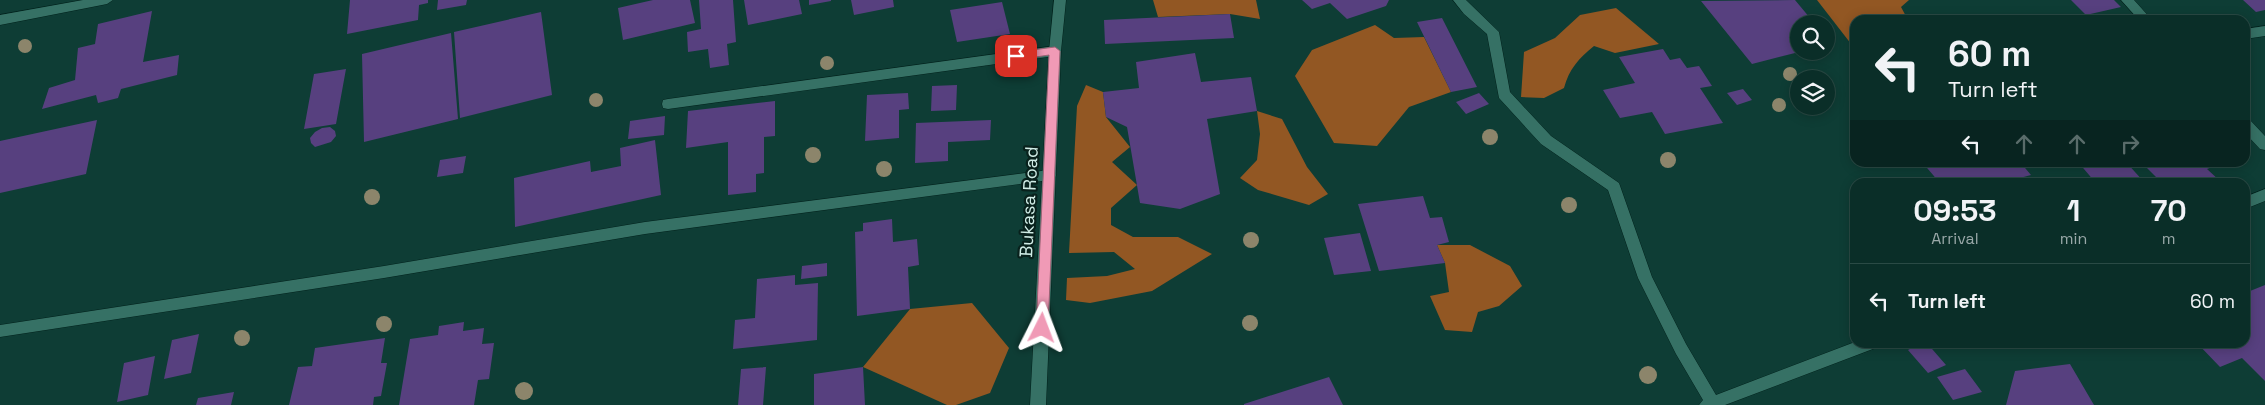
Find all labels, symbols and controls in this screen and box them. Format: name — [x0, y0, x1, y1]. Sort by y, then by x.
map controls — [1790, 15, 1835, 115]
button: search — [1790, 15, 1835, 60]
text: 60 m — [1948, 32, 2031, 76]
pin — [995, 35, 1037, 77]
icon: left — [1865, 35, 1930, 100]
icon: arrive — [1002, 42, 1030, 70]
button: layers — [1790, 70, 1835, 115]
text: Turn left — [1948, 75, 2038, 103]
icon: left — [1957, 130, 1985, 158]
icon: ahead — [2010, 130, 2038, 158]
icon: ahead — [2063, 130, 2091, 158]
icon: right — [2116, 130, 2144, 158]
street label: Bukasa Road — [1014, 146, 1043, 258]
text: 09:53 — [1913, 191, 1997, 230]
text: 1 — [2067, 191, 2080, 230]
text: 70 — [2151, 191, 2187, 230]
text: Arrival — [1931, 228, 1979, 249]
text: min — [2060, 228, 2087, 249]
text: m — [2162, 228, 2176, 249]
icon: left — [1865, 287, 1893, 315]
text: Turn left — [1908, 289, 1986, 314]
text: 60 m — [2190, 289, 2235, 314]
position arrow — [1015, 301, 1067, 353]

